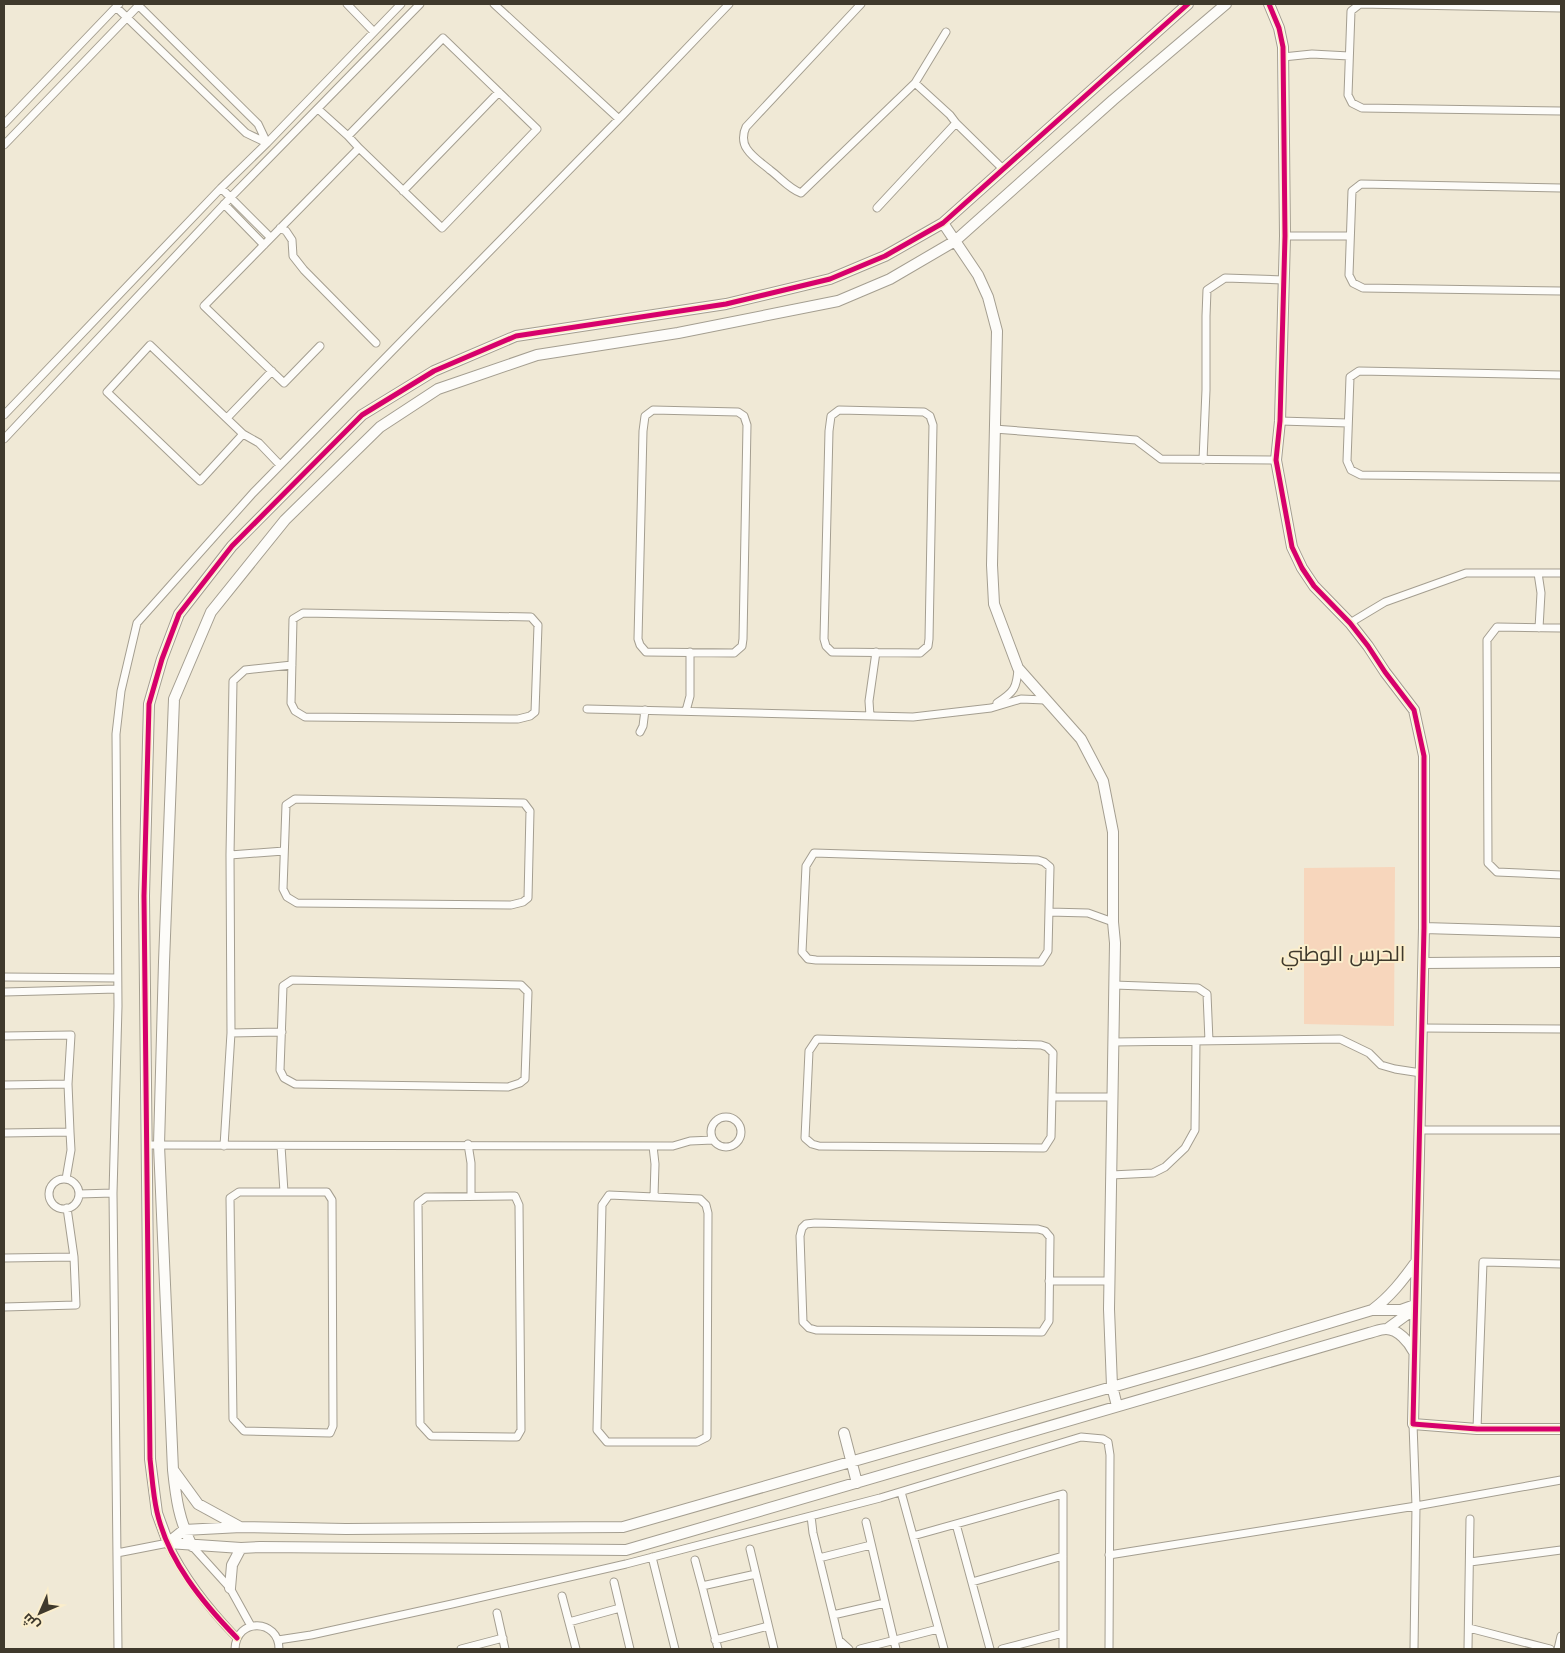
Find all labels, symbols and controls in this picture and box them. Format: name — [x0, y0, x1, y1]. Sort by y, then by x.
district label: الحرس الوطني — [1281, 939, 1405, 970]
north arrow — [15, 1588, 65, 1638]
text: ش — [17, 1609, 44, 1636]

